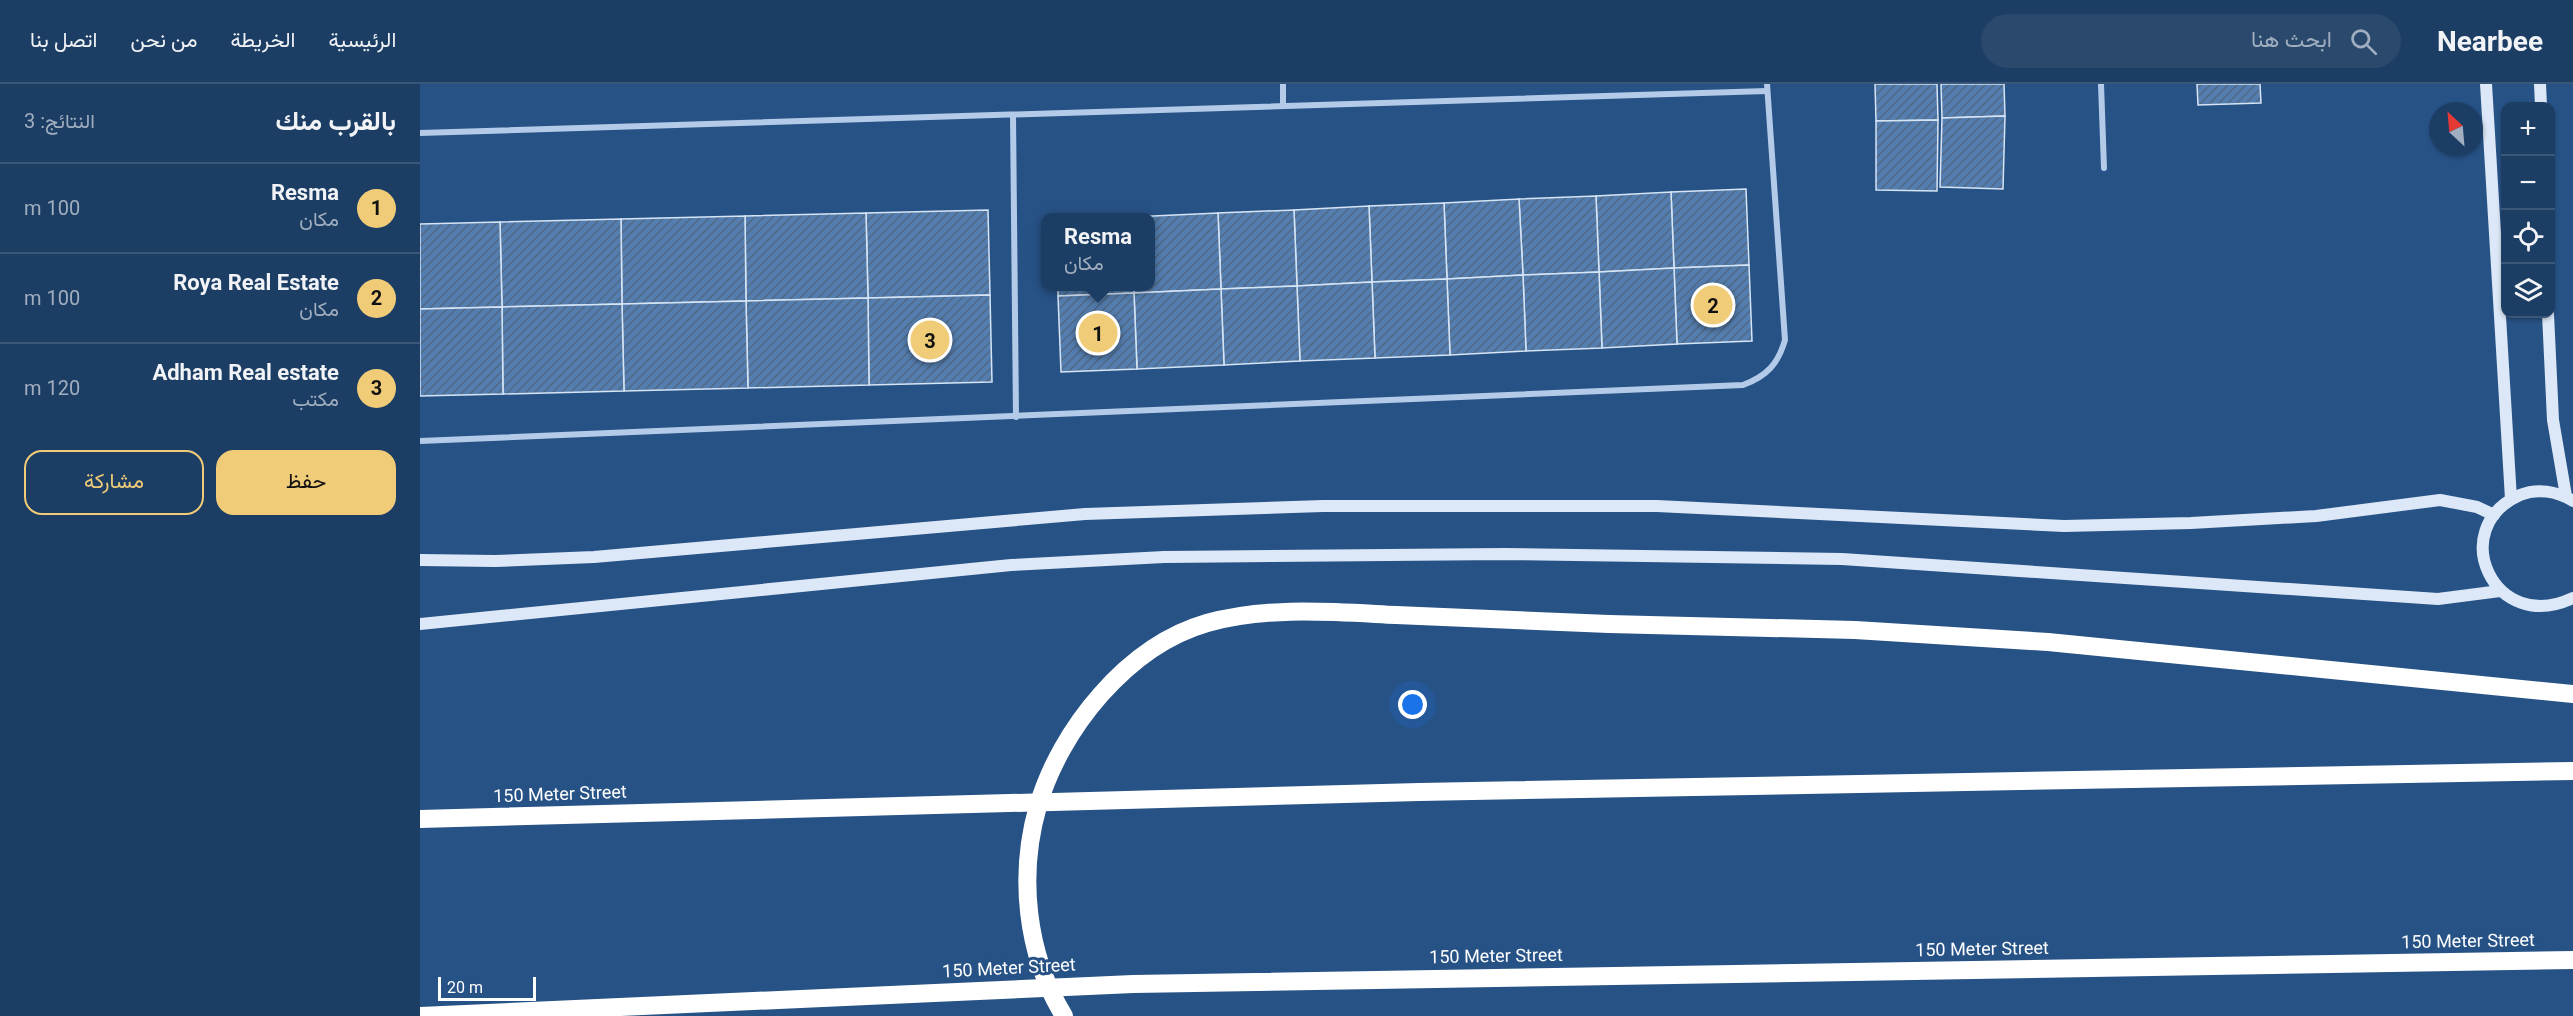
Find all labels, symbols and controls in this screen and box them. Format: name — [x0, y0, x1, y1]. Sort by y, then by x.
search box — [1981, 14, 2401, 68]
icon: search — [2347, 25, 2380, 58]
text: Nearbee — [2437, 25, 2543, 58]
text: ابحث هنا — [2251, 27, 2332, 52]
text: اتصل بنا — [30, 28, 97, 52]
text: من نحن — [130, 28, 197, 52]
text: الخريطة — [230, 28, 295, 52]
text: الرئيسية — [328, 28, 396, 52]
north arrow — [2429, 102, 2483, 156]
map controls — [2501, 102, 2555, 318]
button: + — [2501, 102, 2555, 156]
text: بالقرب منك — [275, 106, 396, 136]
text: النتائج: 3 — [24, 109, 95, 133]
button: − — [2501, 156, 2555, 210]
text: Resma — [271, 180, 339, 205]
text: 100 m — [24, 196, 80, 220]
text: 1 — [371, 196, 382, 220]
text: مكان — [299, 207, 339, 231]
button: locate — [2501, 210, 2555, 264]
popup — [1041, 213, 1155, 291]
text: Resma — [1064, 224, 1132, 249]
text: مكان — [1064, 251, 1104, 275]
button: layers — [2501, 264, 2555, 318]
text: Roya Real Estate — [173, 270, 339, 295]
pin: 2 — [1694, 282, 1732, 328]
text: 100 m — [24, 286, 80, 310]
text: 2 — [371, 286, 382, 310]
text: مكان — [299, 297, 339, 321]
pin: 1 — [1078, 310, 1118, 356]
pin: 3 — [910, 318, 950, 362]
text: Adham Real estate — [152, 360, 339, 385]
text: 120 m — [24, 376, 80, 400]
text: 3 — [371, 376, 382, 400]
text: مكتب — [292, 387, 339, 411]
button: مشاركة — [24, 450, 204, 515]
button: حفظ — [216, 450, 396, 515]
your location — [1398, 690, 1427, 719]
street label: 150 Meter Street — [493, 781, 627, 806]
street label: 150 Meter Street — [2401, 929, 2535, 952]
street label: 150 Meter Street — [1915, 937, 2049, 960]
street label: 150 Meter Street — [1429, 944, 1563, 967]
street label: 150 Meter Street — [942, 954, 1076, 981]
scale bar — [438, 974, 536, 1002]
text: 20 m — [447, 978, 483, 997]

